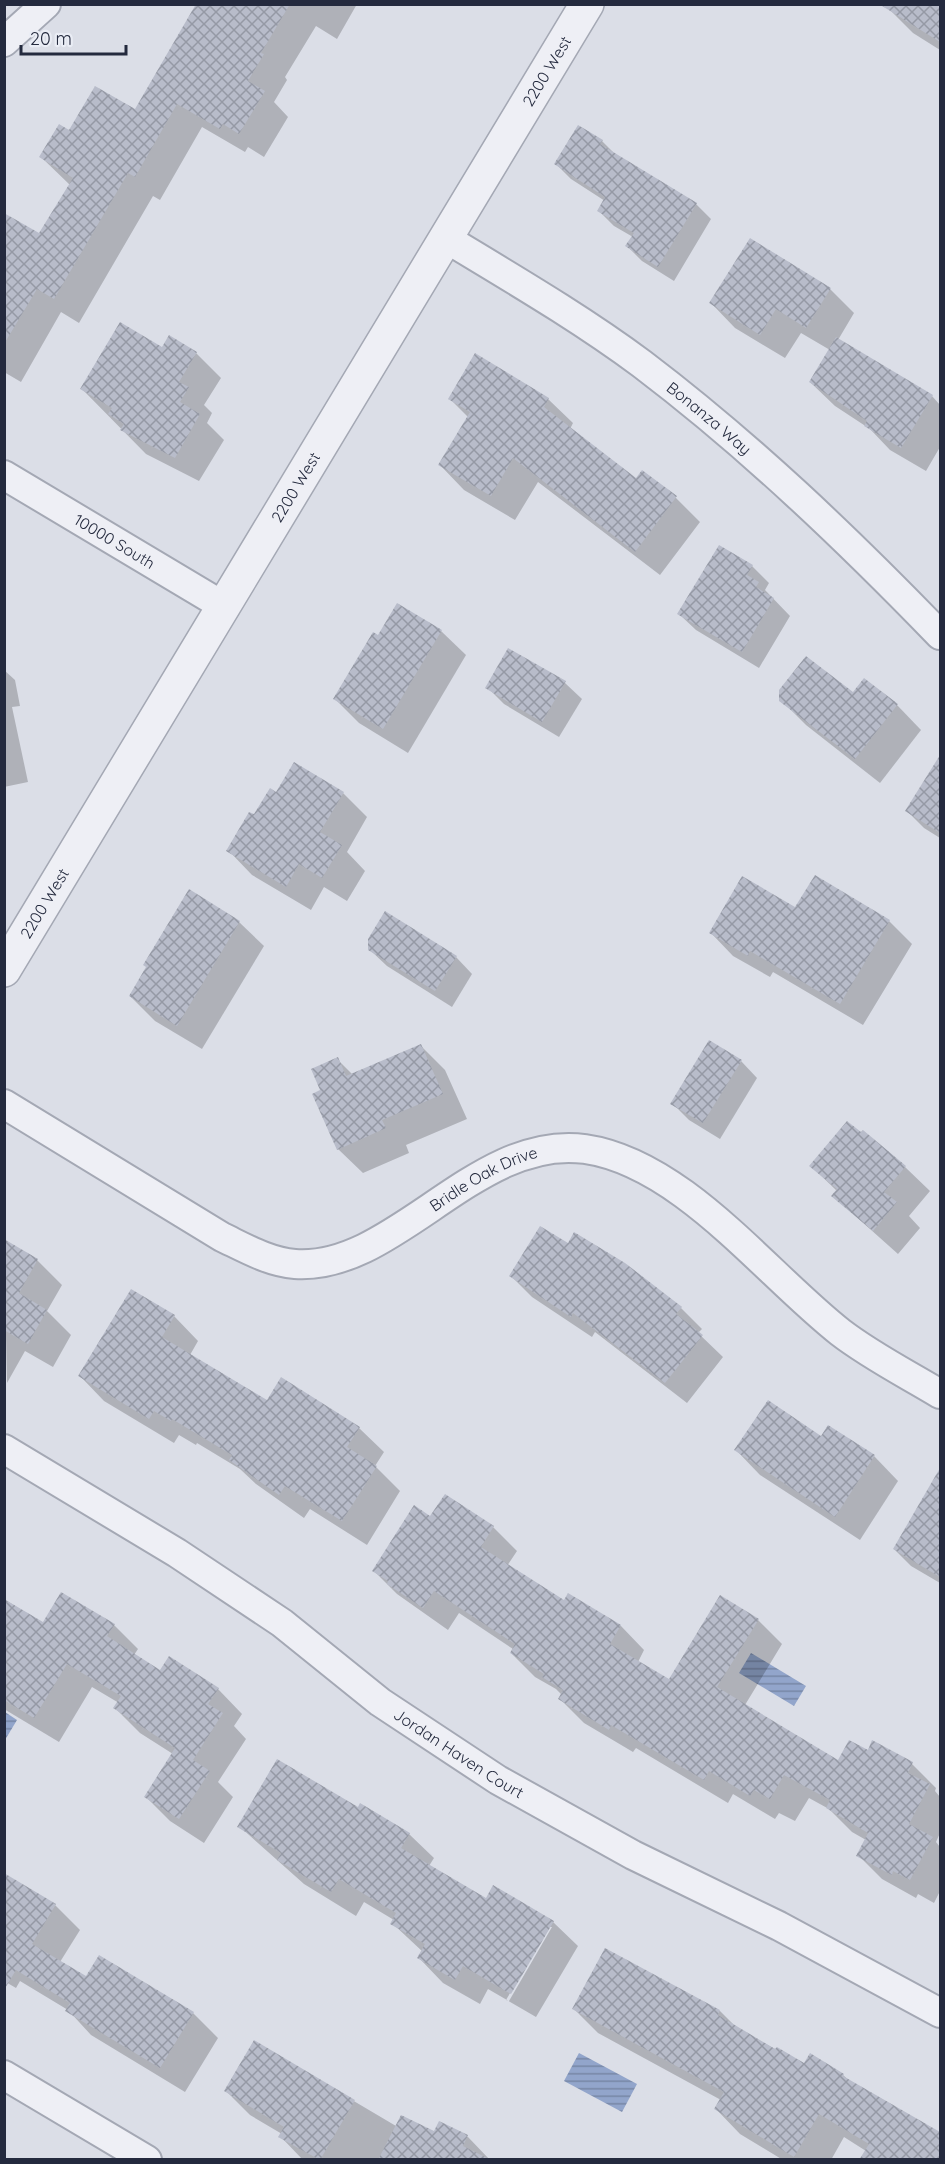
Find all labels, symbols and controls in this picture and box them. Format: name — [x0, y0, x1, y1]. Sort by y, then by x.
scale bar — [21, 18, 126, 56]
text: 20 m — [30, 27, 72, 50]
street label: 2200 West — [518, 32, 575, 110]
street label: Bonanza Way — [663, 377, 756, 459]
street label: 2200 West — [267, 448, 324, 526]
street label: 10000 South — [71, 509, 159, 573]
street label: 2200 West — [15, 864, 73, 942]
street label: Bridle Oak Drive — [425, 1142, 539, 1216]
street label: Jordan Haven Court — [390, 1704, 527, 1802]

